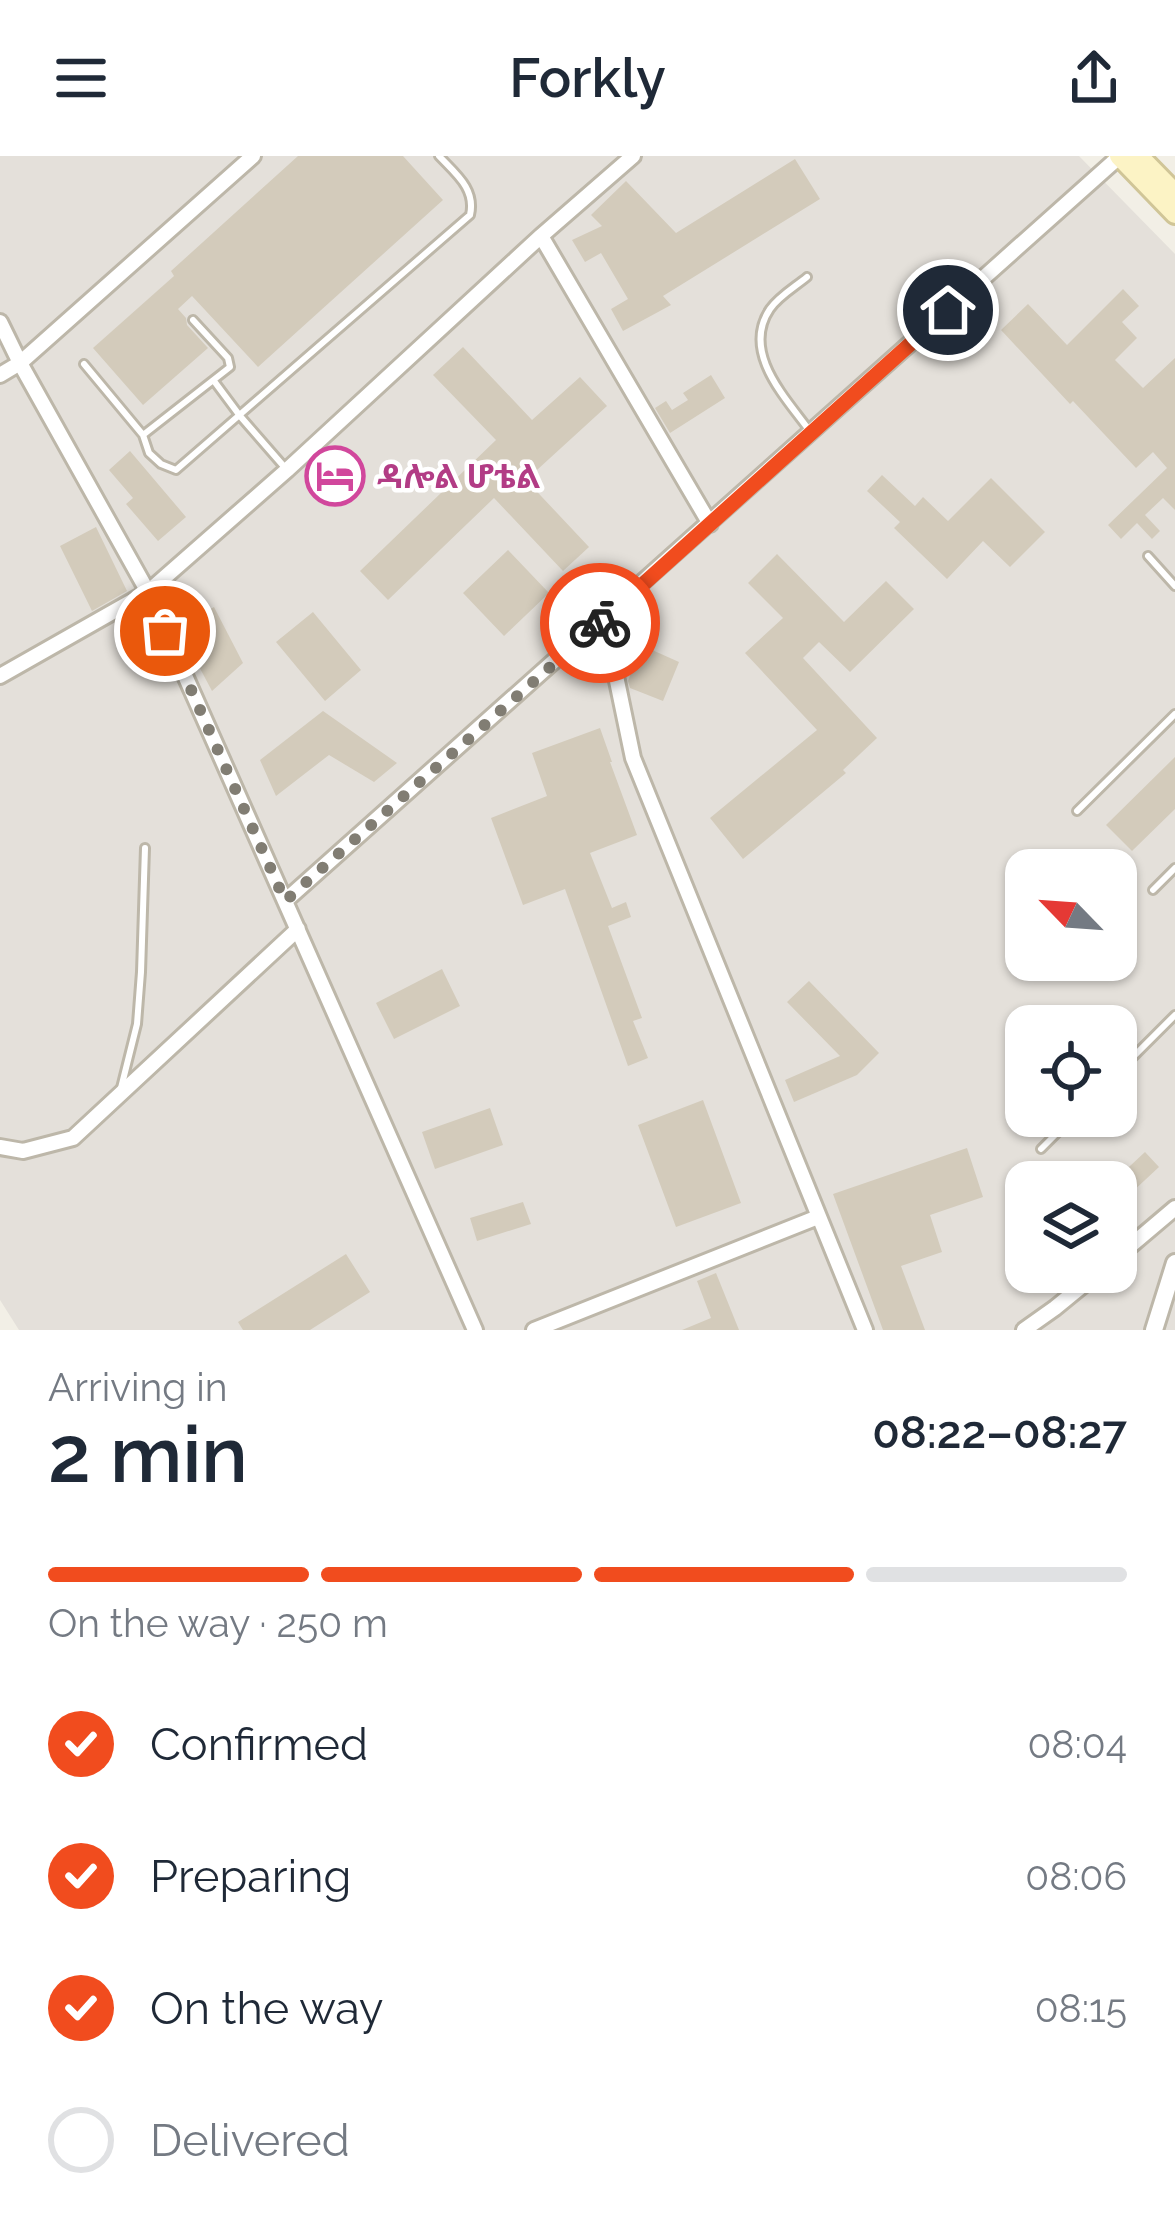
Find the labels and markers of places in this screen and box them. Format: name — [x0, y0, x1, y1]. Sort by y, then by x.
pin — [897, 259, 999, 361]
hotel icon: ዳሎል ሆቴል — [304, 445, 366, 507]
place label: ዳሎል ሆቴል — [377, 457, 540, 496]
pin — [114, 580, 216, 682]

